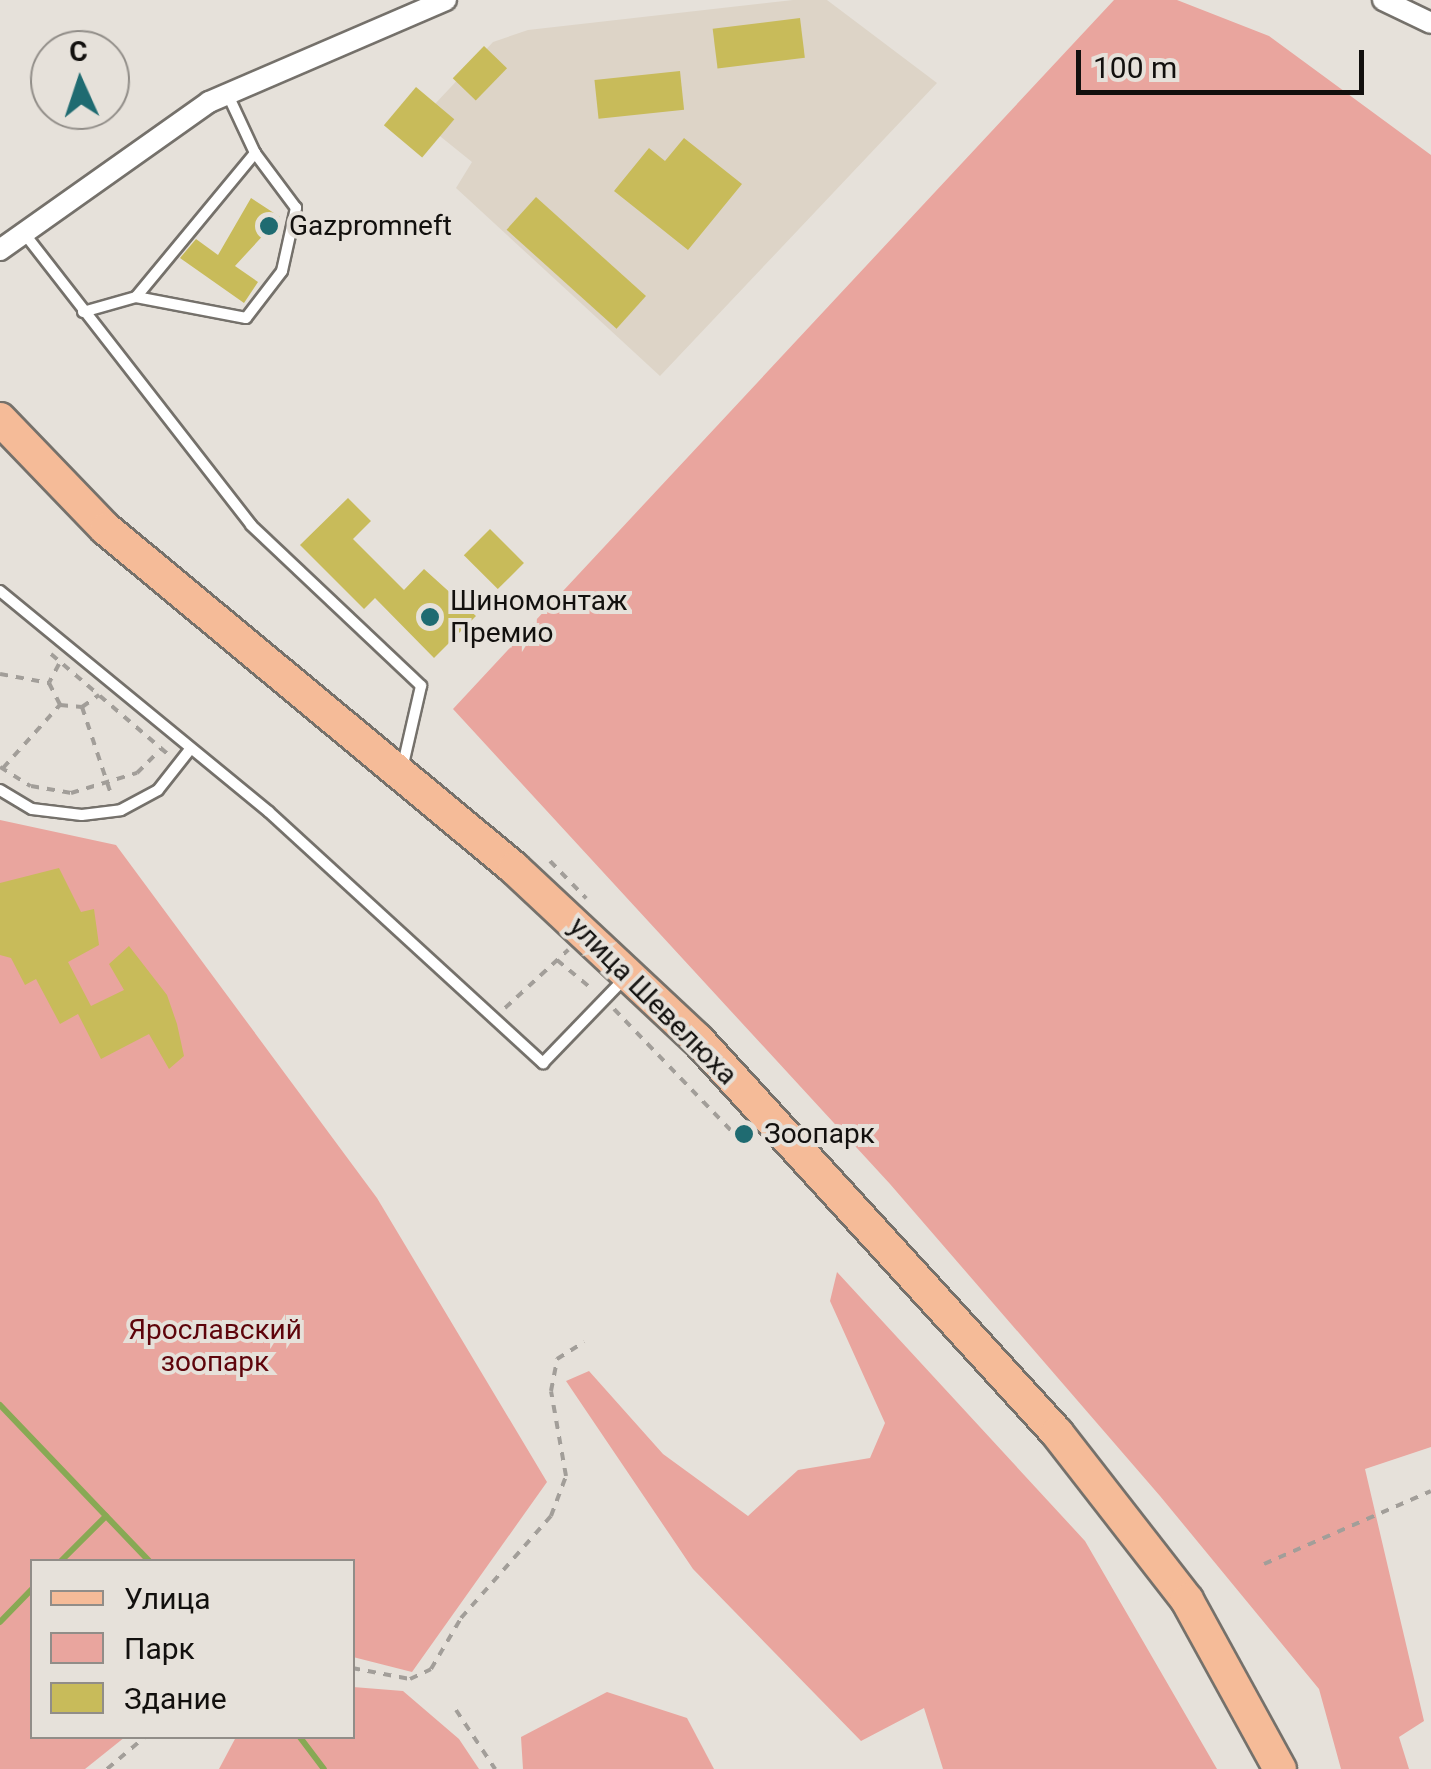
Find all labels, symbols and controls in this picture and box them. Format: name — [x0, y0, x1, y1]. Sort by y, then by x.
north arrow — [30, 30, 130, 130]
scale bar — [1081, 30, 1368, 92]
text: С — [68, 35, 89, 68]
text: 100 m — [1093, 50, 1177, 85]
place label: Gazpromneft — [289, 209, 452, 243]
marker: Gazpromneft — [258, 215, 280, 237]
place label: Шиномонтаж Премио — [450, 584, 627, 650]
marker: Шиномонтаж Премио — [419, 606, 441, 628]
street label: улица Шевелюха — [562, 910, 744, 1092]
place label: Зоопарк — [764, 1117, 875, 1151]
marker: Зоопарк — [733, 1123, 755, 1145]
park label: Ярославский зоопарк — [128, 1313, 302, 1379]
legend — [30, 1559, 355, 1739]
text: Улица — [124, 1581, 211, 1616]
text: Парк — [124, 1631, 195, 1666]
text: Здание — [124, 1681, 227, 1716]

